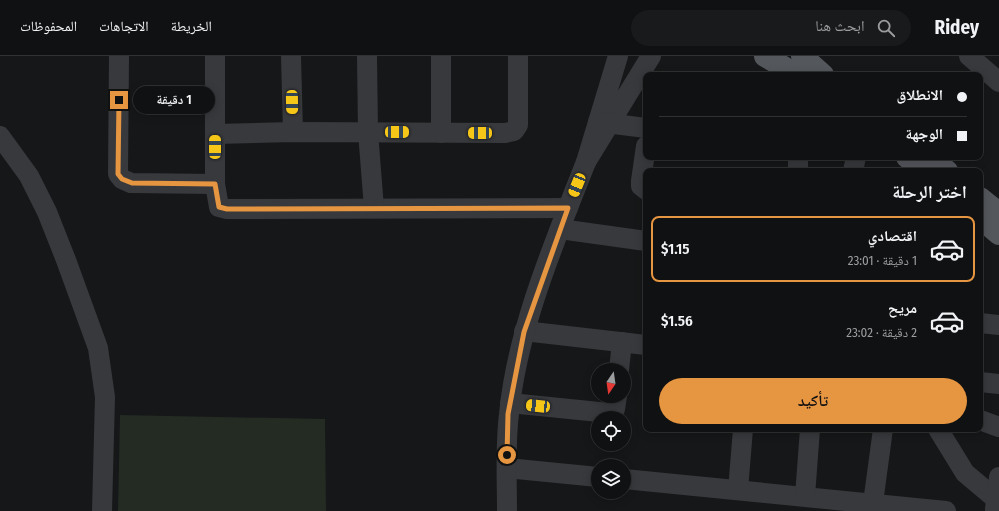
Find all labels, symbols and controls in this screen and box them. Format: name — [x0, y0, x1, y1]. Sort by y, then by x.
search box — [631, 10, 911, 46]
text: Ridey — [935, 16, 979, 39]
text: ابحث هنا — [815, 17, 865, 35]
icon: search — [875, 17, 897, 39]
text: المحفوظات — [20, 18, 77, 35]
text: الاتجاهات — [99, 18, 149, 35]
text: الخريطة — [171, 18, 212, 35]
callout: 1 دقيقة — [133, 86, 215, 114]
text: الانطلاق — [897, 86, 943, 104]
car — [286, 90, 298, 114]
route end — [110, 91, 128, 109]
text: 1 دقيقة — [156, 92, 192, 107]
text: الوجهة — [905, 125, 943, 143]
car — [385, 126, 409, 138]
car — [468, 127, 492, 139]
car — [209, 135, 221, 159]
car — [567, 172, 587, 198]
text: اختر الرحلة — [892, 181, 967, 203]
text: اقتصادي — [868, 227, 917, 245]
icon: car — [929, 231, 965, 267]
text: $1.15 — [661, 240, 690, 258]
text: 1 دقيقة · 23:01 — [848, 253, 917, 268]
text: مريح — [888, 299, 917, 317]
icon: car — [929, 303, 965, 339]
text: $1.56 — [661, 312, 693, 330]
text: 2 دقيقة · 23:02 — [846, 325, 917, 340]
north arrow — [591, 363, 631, 403]
map controls — [591, 363, 631, 499]
button: تأكيد — [659, 378, 967, 424]
car — [525, 399, 551, 413]
button: locate — [591, 411, 631, 451]
route start — [498, 446, 516, 464]
button: layers — [591, 459, 631, 499]

